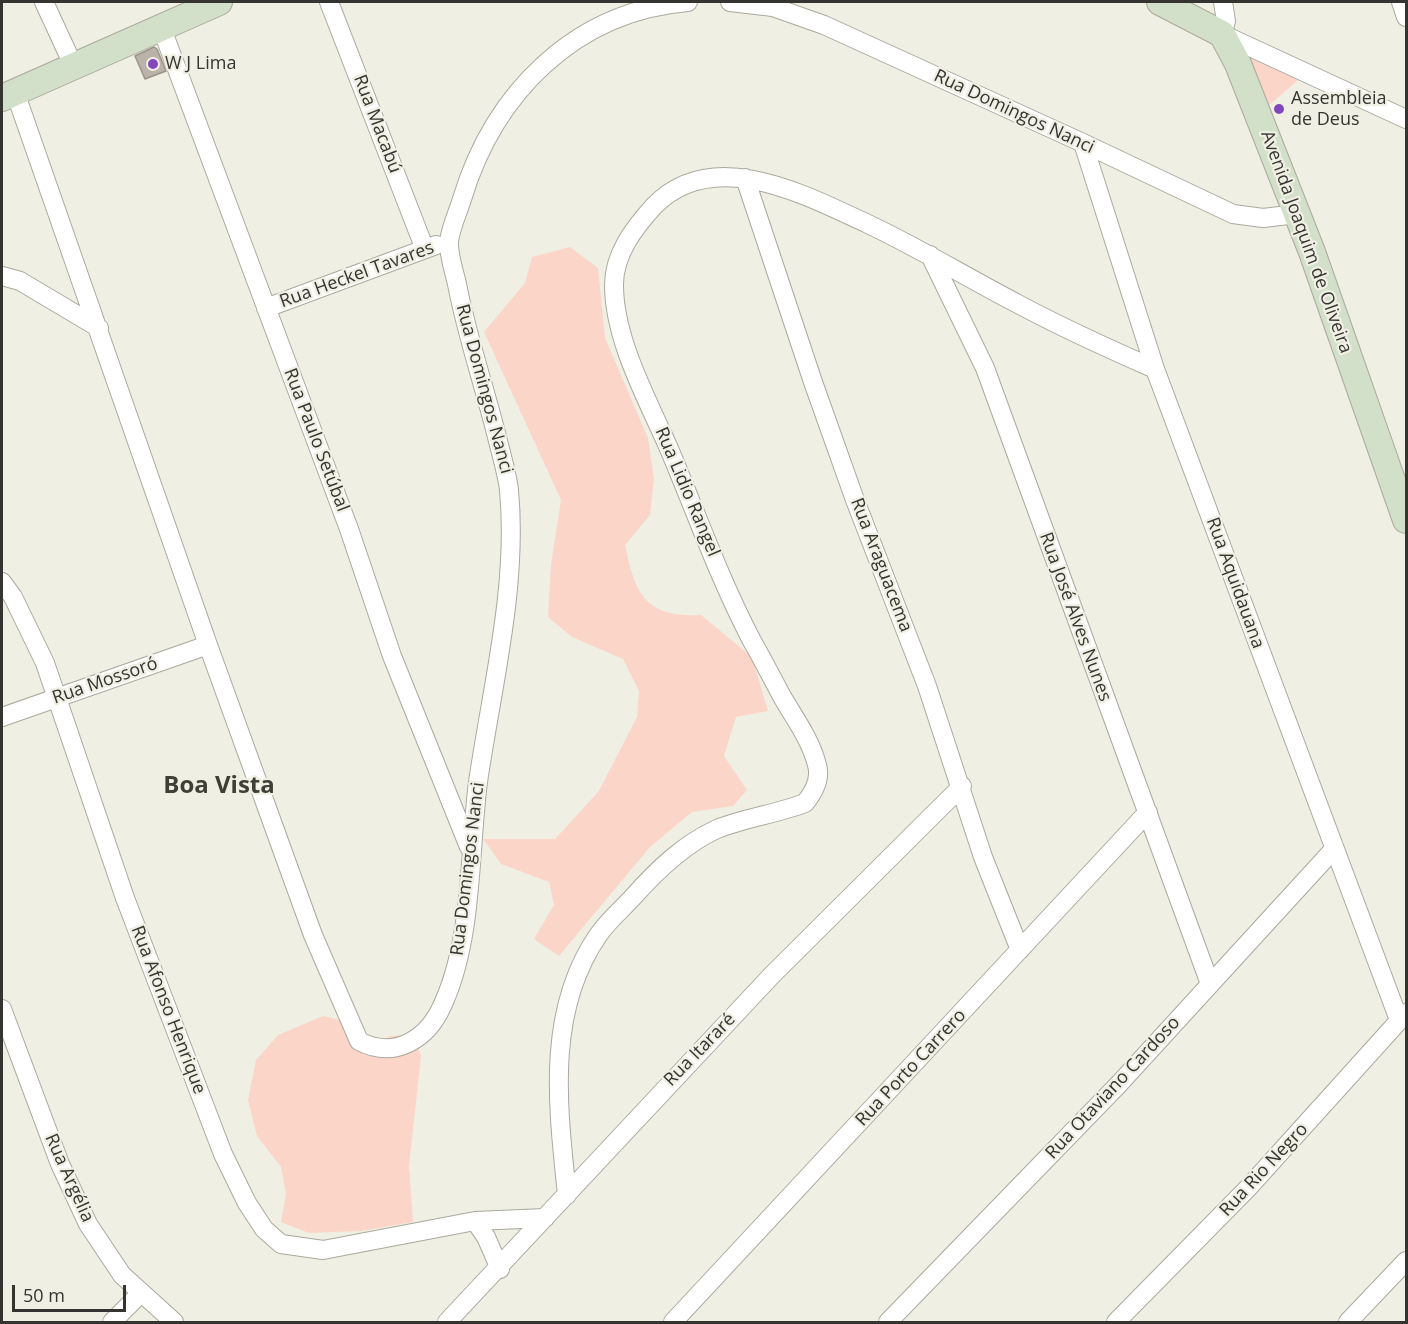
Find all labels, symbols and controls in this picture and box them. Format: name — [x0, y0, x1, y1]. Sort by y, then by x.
place label: W J Lima — [165, 53, 236, 75]
marker: W J Lima — [146, 57, 160, 71]
street label: Rua Domingos Nanci — [930, 65, 1098, 159]
street label: Rua Macabú — [348, 72, 406, 176]
place label: Assembleia de Deus — [1291, 88, 1387, 130]
marker: Assembleia de Deus — [1272, 102, 1286, 116]
street label: Avenida Joaquim de Oliveira — [1256, 128, 1356, 356]
street label: Rua Heckel Tavares — [277, 237, 437, 313]
street label: Rua Domingos Nanci — [451, 302, 517, 476]
street label: Rua Paulo Setúbal — [279, 365, 353, 515]
street label: Rua Lidio Rangel — [650, 424, 724, 560]
street label: Rua Araguacema — [846, 495, 916, 635]
street label: Rua Aquidauana — [1201, 515, 1269, 651]
street label: Rua José Alves Nunes — [1034, 529, 1116, 705]
street label: Rua Mossoró — [49, 653, 161, 709]
district label: Boa Vista — [163, 772, 275, 800]
street label: Rua Domingos Nanci — [447, 781, 489, 957]
street label: Rua Afonso Henrique — [126, 923, 210, 1097]
street label: Rua Porto Carrero — [851, 1005, 971, 1131]
street label: Rua Itararé — [660, 1009, 740, 1091]
street label: Rua Otaviano Cardoso — [1041, 1012, 1185, 1164]
street label: Rua Rio Negro — [1215, 1119, 1313, 1221]
street label: Rua Argélia — [40, 1130, 98, 1226]
scale bar — [15, 1273, 129, 1311]
text: 50 m — [23, 1283, 65, 1307]

